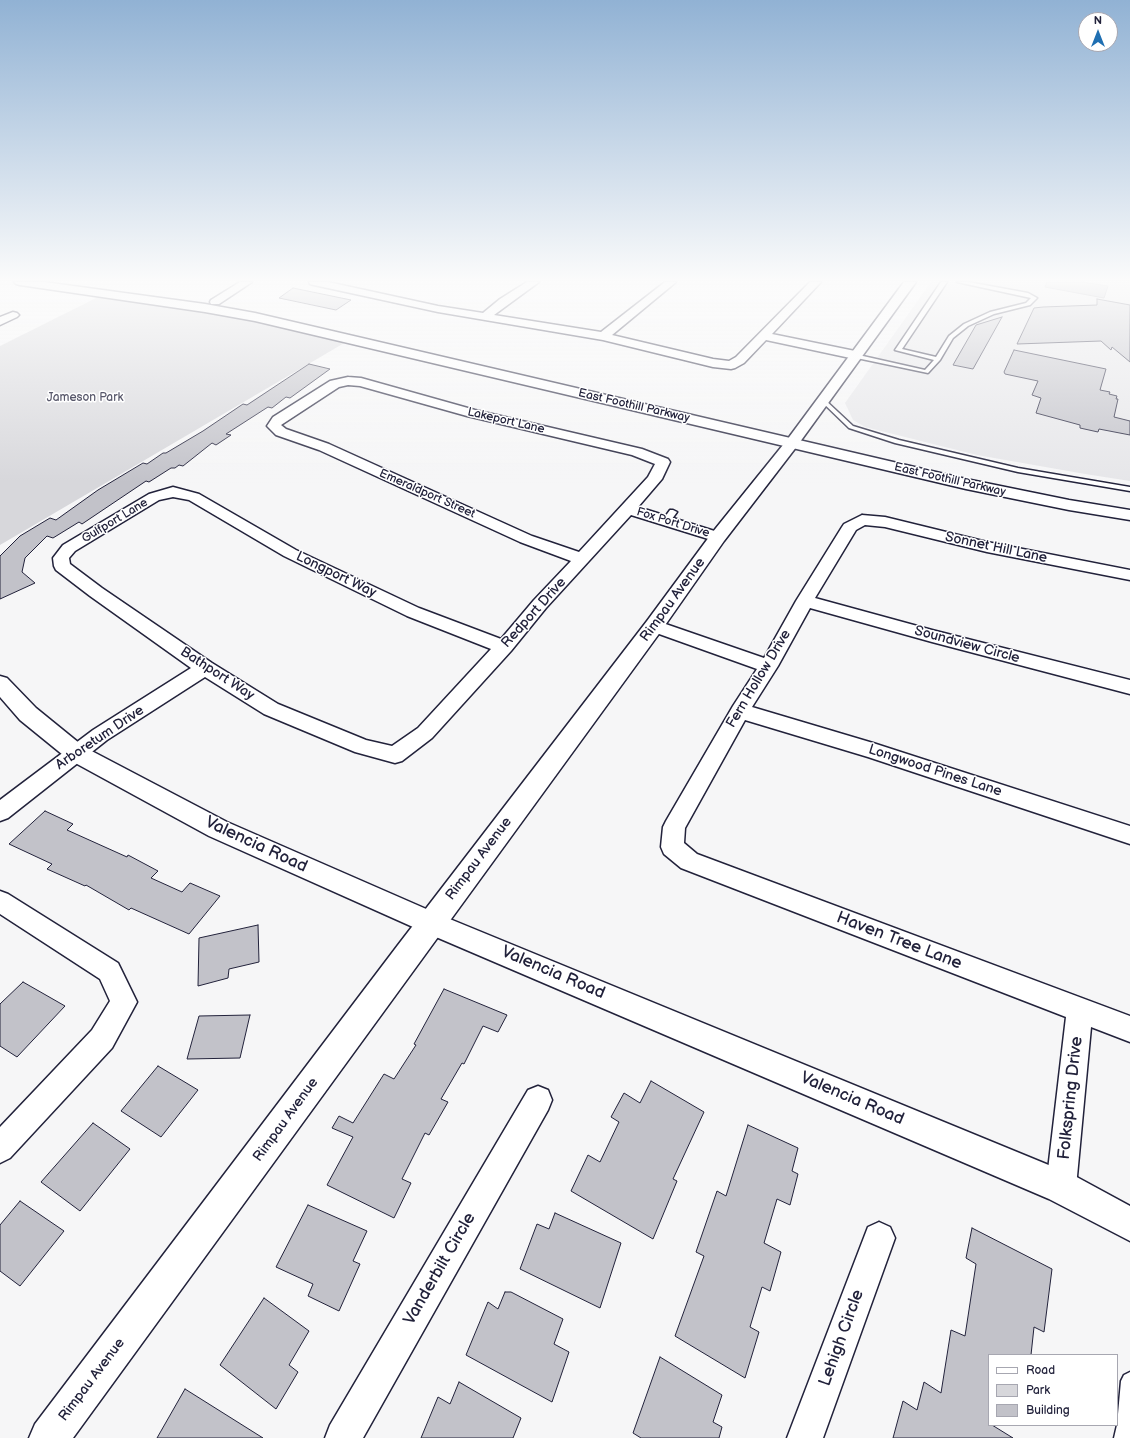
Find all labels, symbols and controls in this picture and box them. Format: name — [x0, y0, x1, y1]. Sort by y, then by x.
north arrow — [1078, 12, 1118, 52]
text: N — [1094, 14, 1102, 27]
street label: East Foothill Parkway — [577, 386, 691, 426]
park label: Jameson Park — [47, 391, 123, 405]
street label: Lakeport Lane — [466, 405, 546, 437]
street label: East Foothill Parkway — [893, 460, 1007, 500]
street label: Emeraldport Street — [377, 466, 477, 522]
street label: Gulfport Lane — [79, 496, 151, 546]
street label: Fox Port Drive — [635, 505, 711, 541]
street label: Sonnet Hill Lane — [943, 529, 1049, 567]
street label: Longport Way — [293, 548, 379, 602]
street label: Rimpau Avenue — [637, 555, 709, 645]
street label: Redport Drive — [498, 574, 570, 652]
street label: Soundview Circle — [913, 623, 1021, 667]
street label: Fern Hollow Drive — [723, 627, 795, 731]
street label: Bathport Way — [177, 644, 257, 704]
street label: Arboretum Drive — [53, 702, 147, 774]
street label: Longwood Pines Lane — [866, 741, 1004, 801]
street label: Valencia Road — [202, 812, 310, 878]
street label: Rimpau Avenue — [442, 814, 516, 904]
street label: Haven Tree Lane — [833, 908, 965, 974]
street label: Valencia Road — [498, 942, 608, 1004]
street label: Folkspring Drive — [1054, 1035, 1088, 1161]
street label: Valencia Road — [797, 1068, 907, 1130]
street label: Rimpau Avenue — [250, 1075, 322, 1165]
street label: Vanderbilt Circle — [400, 1209, 480, 1329]
street label: Lehigh Circle — [815, 1287, 869, 1389]
street label: Rimpau Avenue — [55, 1335, 129, 1425]
legend — [988, 1354, 1118, 1426]
text: Road — [1026, 1363, 1055, 1378]
text: Park — [1026, 1383, 1050, 1398]
text: Building — [1026, 1403, 1070, 1418]

